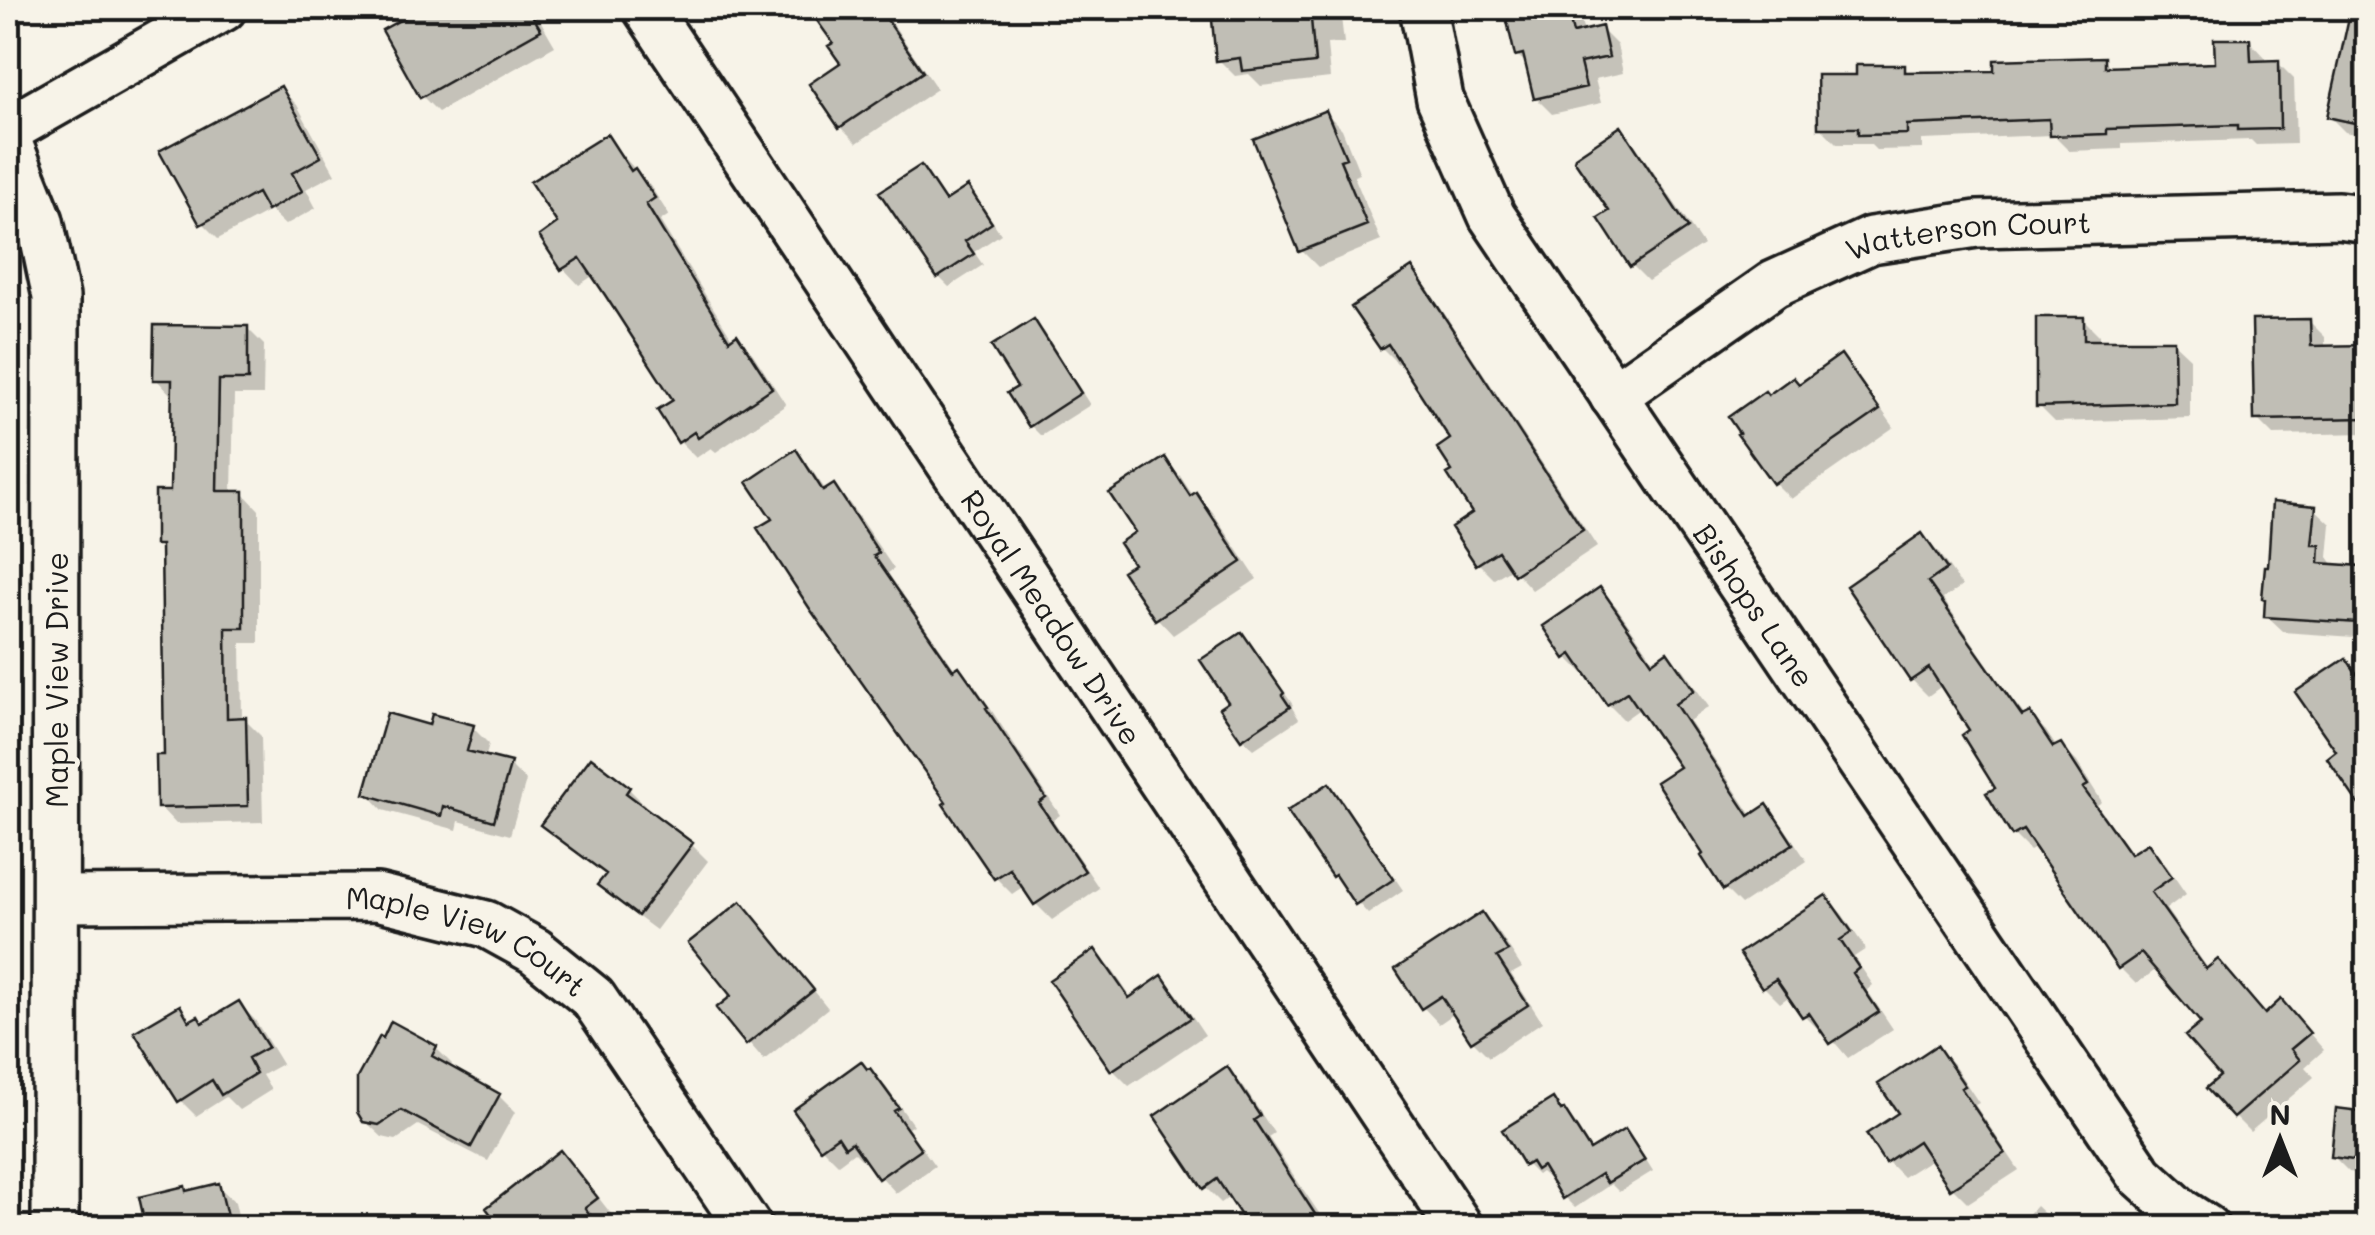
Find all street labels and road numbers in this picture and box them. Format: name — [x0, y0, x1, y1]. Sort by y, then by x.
street label: Watterson Court — [1839, 201, 2091, 269]
street label: Royal Meadow Drive — [953, 482, 1152, 752]
street label: Bishops Lane — [1685, 515, 1825, 695]
street label: Maple View Drive — [36, 552, 76, 808]
street label: Maple View Court — [346, 876, 595, 1005]

